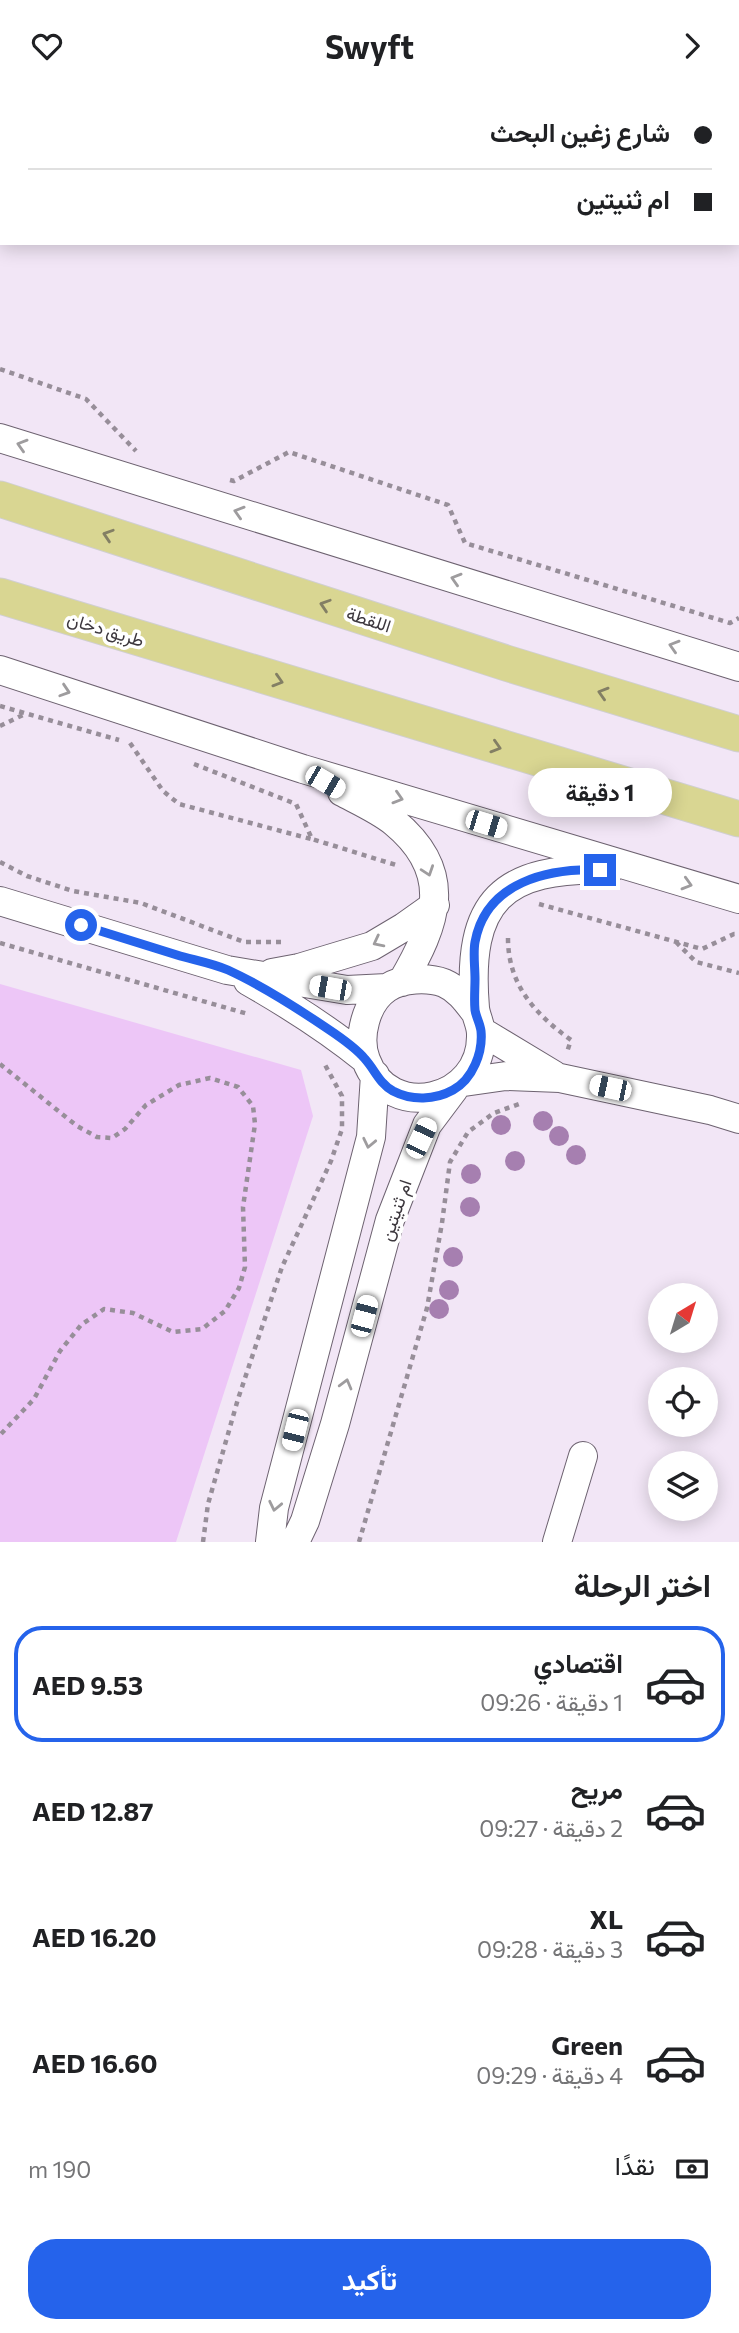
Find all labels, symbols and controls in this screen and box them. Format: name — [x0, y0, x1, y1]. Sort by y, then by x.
text: Swyft — [325, 26, 414, 66]
icon: heart — [28, 27, 66, 65]
icon: forward — [673, 27, 711, 65]
text: شارع زغين البحث — [490, 116, 670, 147]
text: ام ثنيتين — [577, 183, 670, 214]
one-way arrow — [16, 438, 28, 453]
one-way arrow — [233, 506, 246, 520]
one-way arrow — [103, 529, 115, 543]
one-way arrow — [451, 573, 463, 588]
one-way arrow — [319, 598, 331, 613]
street label: اللقطة — [344, 602, 394, 636]
street label: طريق دخان — [65, 607, 147, 652]
one-way arrow — [668, 640, 680, 655]
one-way arrow — [272, 673, 284, 688]
one-way arrow — [58, 683, 71, 697]
one-way arrow — [598, 686, 610, 701]
one-way arrow — [490, 738, 502, 753]
car — [302, 762, 349, 802]
callout: 1 دقيقة — [528, 769, 672, 817]
text: 1 دقيقة — [565, 778, 635, 806]
one-way arrow — [392, 789, 404, 804]
car — [463, 808, 510, 840]
route end — [584, 854, 616, 886]
one-way arrow — [420, 865, 435, 877]
one-way arrow — [680, 876, 692, 890]
route start — [65, 909, 97, 941]
one-way arrow — [373, 934, 385, 947]
car — [308, 974, 353, 1002]
car — [588, 1073, 633, 1103]
car — [403, 1115, 440, 1161]
one-way arrow — [363, 1137, 378, 1149]
street label: ام ثنيتين — [374, 1176, 418, 1244]
north arrow — [648, 1283, 718, 1353]
map controls — [648, 1283, 718, 1521]
car — [349, 1293, 380, 1339]
button: locate — [648, 1367, 718, 1437]
one-way arrow — [337, 1378, 352, 1390]
car — [280, 1407, 311, 1453]
button: layers — [648, 1451, 718, 1521]
one-way arrow — [269, 1500, 284, 1512]
text: اختر الرحلة — [574, 1564, 711, 1604]
text: اقتصادي — [534, 1647, 623, 1678]
icon: car — [644, 1653, 707, 1716]
text: AED 9.53 — [32, 1669, 143, 1700]
text: 1 دقيقة · 09:26 — [480, 1688, 623, 1716]
text: مريح — [571, 1773, 623, 1804]
icon: car — [644, 1779, 707, 1842]
text: AED 12.87 — [32, 1795, 153, 1826]
text: 2 دقيقة · 09:27 — [479, 1814, 623, 1842]
text: XL — [589, 1903, 623, 1934]
icon: car — [644, 1905, 707, 1968]
text: AED 16.20 — [32, 1921, 156, 1952]
text: 3 دقيقة · 09:28 — [477, 1935, 623, 1963]
text: Green — [551, 2029, 623, 2060]
icon: car — [644, 2031, 707, 2094]
text: AED 16.60 — [32, 2047, 158, 2078]
text: 4 دقيقة · 09:29 — [476, 2061, 623, 2089]
text: نقدًا — [615, 2149, 655, 2180]
icon: cash — [673, 2150, 711, 2188]
text: 190 m — [28, 2155, 91, 2183]
button: تأكيد — [28, 2239, 711, 2319]

